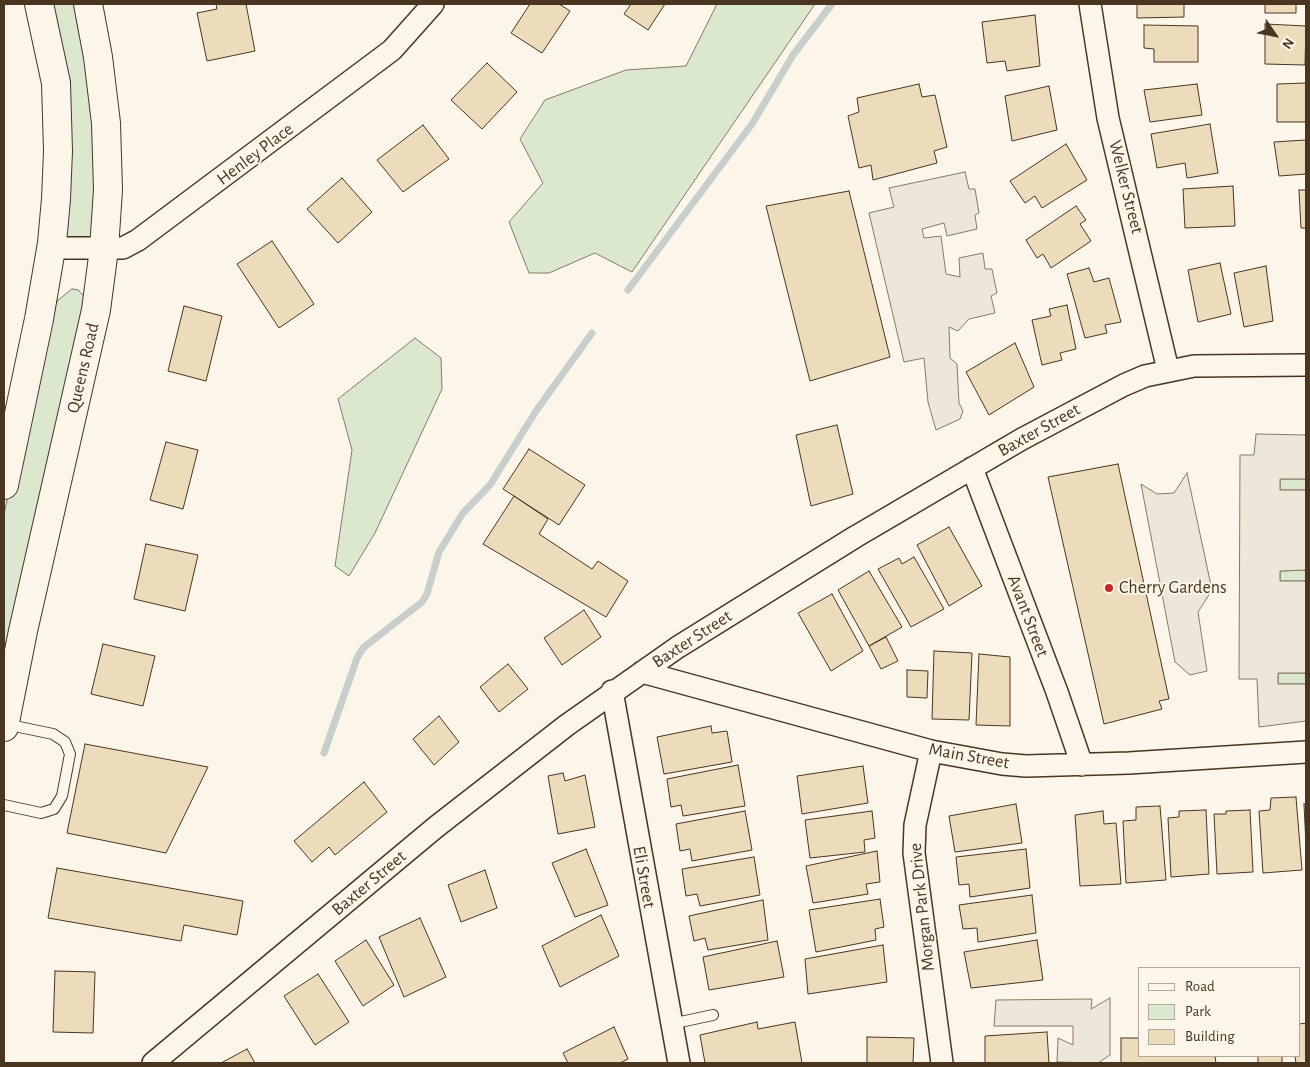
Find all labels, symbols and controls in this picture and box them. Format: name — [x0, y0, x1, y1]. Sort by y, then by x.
north arrow — [1250, 10, 1300, 60]
text: N — [1279, 35, 1296, 51]
street label: Henley Place — [212, 118, 298, 190]
street label: Welker Street — [1104, 138, 1148, 236]
street label: Queens Road — [62, 321, 104, 415]
street label: Baxter Street — [994, 399, 1084, 461]
street label: Avant Street — [1003, 572, 1053, 660]
place label: Cherry Gardens — [1119, 577, 1227, 599]
marker: Cherry Gardens — [1103, 582, 1115, 594]
street label: Baxter Street — [648, 605, 736, 673]
street label: Main Street — [927, 738, 1011, 774]
street label: Morgan Park Drive — [905, 842, 939, 972]
street label: Eli Street — [628, 844, 660, 910]
street label: Baxter Street — [327, 846, 411, 920]
legend — [1138, 967, 1300, 1057]
text: Road — [1185, 979, 1215, 994]
text: Park — [1185, 1004, 1211, 1019]
text: Building — [1185, 1029, 1235, 1044]

